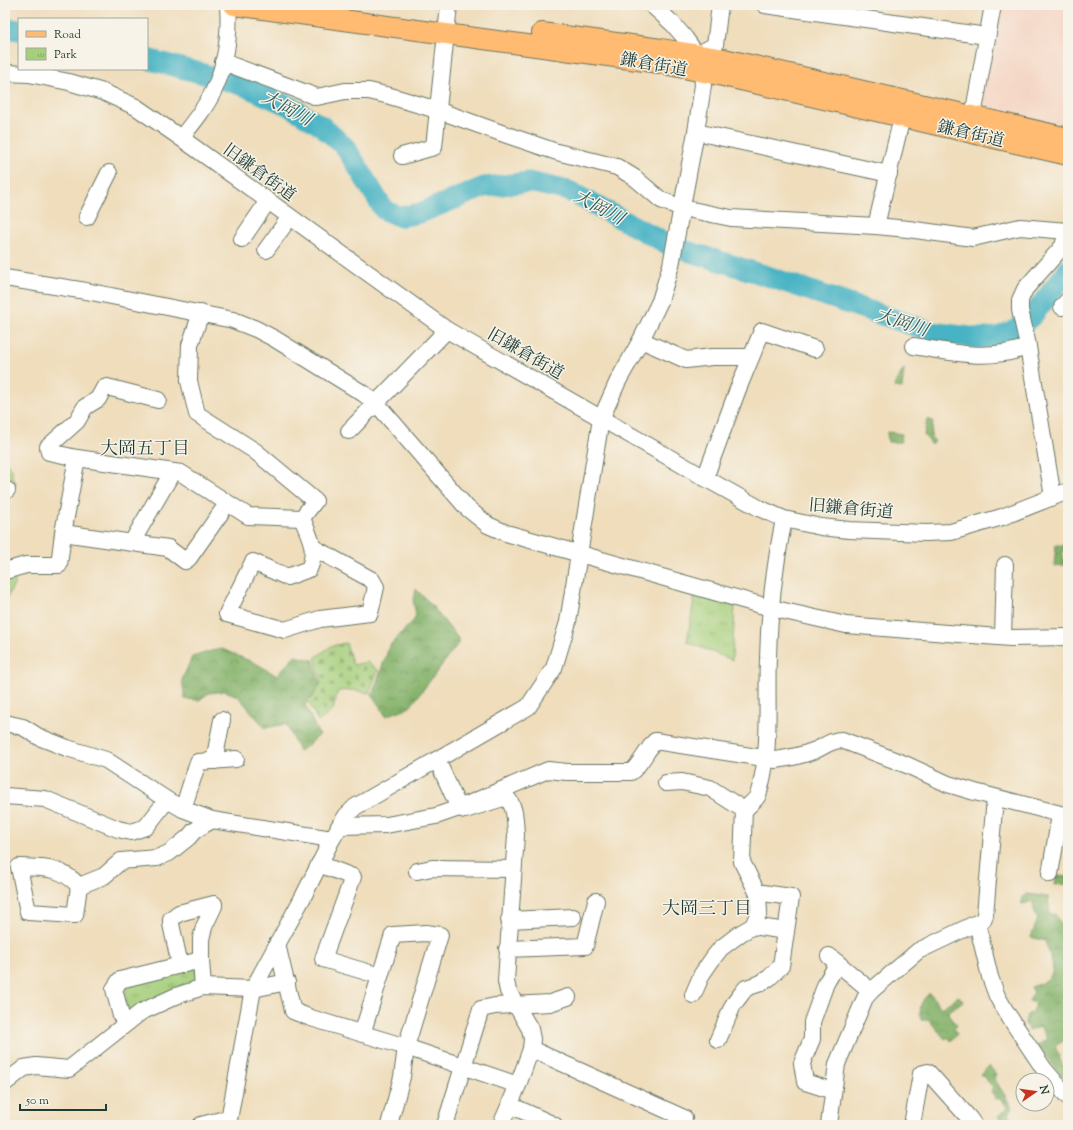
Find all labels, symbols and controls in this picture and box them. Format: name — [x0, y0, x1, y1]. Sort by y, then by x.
legend — [18, 18, 148, 70]
text: Road — [54, 26, 81, 44]
text: Park — [54, 46, 77, 64]
street label: 鎌倉街道 — [618, 48, 689, 84]
water label: 大岡川 — [256, 86, 318, 135]
street label: 鎌倉街道 — [935, 116, 1006, 154]
street label: 旧鎌倉街道 — [217, 139, 300, 208]
water label: 大岡川 — [568, 185, 630, 234]
water label: 大岡川 — [872, 303, 933, 345]
street label: 旧鎌倉街道 — [482, 323, 568, 386]
district label: 大岡五丁目 — [100, 437, 190, 463]
street label: 旧鎌倉街道 — [807, 494, 894, 526]
district label: 大岡三丁目 — [662, 897, 752, 923]
north arrow — [1015, 1072, 1055, 1112]
text: N — [1035, 1083, 1053, 1096]
scale bar — [20, 1086, 106, 1112]
text: 50 m — [25, 1092, 49, 1110]

